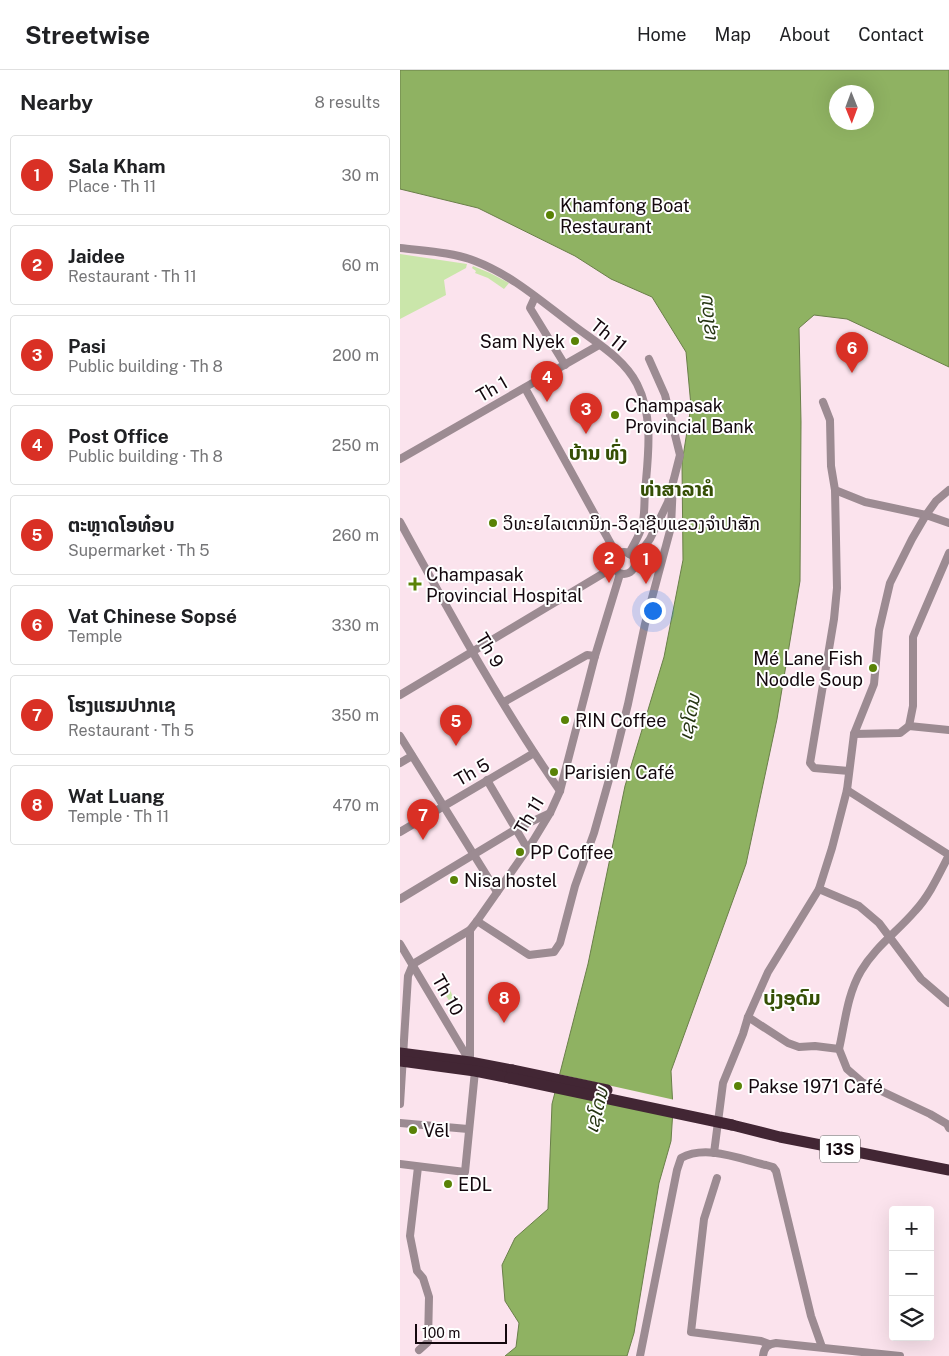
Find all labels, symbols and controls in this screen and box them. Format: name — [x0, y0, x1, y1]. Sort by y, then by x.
text: Streetwise — [25, 21, 150, 49]
text: Home — [637, 24, 687, 45]
text: Map — [715, 24, 751, 45]
text: About — [779, 24, 830, 45]
text: Contact — [858, 24, 924, 45]
north arrow — [829, 85, 874, 130]
text: Nearby — [20, 90, 93, 115]
text: 8 results — [315, 93, 380, 112]
text: Sala Kham — [68, 155, 166, 177]
text: 1 — [34, 166, 40, 185]
text: 30 m — [342, 166, 379, 185]
text: Place · Th 11 — [68, 177, 156, 196]
place label: Khamfong Boat Restaurant — [560, 195, 690, 237]
marker: Khamfong Boat Restaurant — [544, 209, 556, 221]
text: Jaidee — [68, 245, 125, 267]
text: 2 — [32, 256, 42, 275]
text: 60 m — [342, 256, 379, 275]
text: Restaurant · Th 11 — [68, 267, 197, 286]
water label: ເຊໂດນ — [694, 294, 720, 343]
street label: Th 11 — [587, 314, 631, 356]
place label: Sam Nyek — [480, 331, 565, 352]
pin: 6 — [836, 332, 868, 373]
text: Pasi — [68, 335, 106, 357]
marker: Sam Nyek — [569, 335, 581, 347]
text: 3 — [32, 346, 42, 365]
text: 200 m — [332, 346, 379, 365]
text: Public building · Th 8 — [68, 357, 223, 376]
pin: 4 — [531, 361, 563, 402]
street label: Th 1 — [473, 372, 511, 406]
pin: 3 — [570, 393, 602, 434]
place label: Champasak Provincial Bank — [625, 395, 754, 437]
marker: Champasak Provincial Bank — [609, 409, 621, 421]
text: Post Office — [68, 425, 169, 447]
text: 4 — [32, 436, 42, 455]
text: 250 m — [332, 436, 379, 455]
district label: ບ້ານ ທົ່ງ — [569, 438, 627, 465]
text: Public building · Th 8 — [68, 447, 223, 466]
district label: ທ່າສາລາຄໍ — [640, 477, 714, 501]
place label: ວິທະຍໄລເຕກນິກ-ວິຊາຊີບແຂວງຈໍາປາສັກ — [503, 513, 760, 534]
text: ຕະຫຼາດໂອທ໋ອບ — [68, 514, 174, 536]
marker: ວິທະຍໄລເຕກນິກ-ວິຊາຊີບແຂວງຈໍາປາສັກ — [487, 517, 499, 529]
text: 5 — [32, 526, 42, 545]
text: 260 m — [332, 526, 379, 545]
text: Supermarket · Th 5 — [68, 541, 210, 560]
pin: 2 — [593, 542, 625, 583]
pin: 1 — [630, 543, 662, 584]
place label: Champasak Provincial Hospital — [426, 564, 583, 606]
marker: Champasak Provincial Hospital — [408, 577, 422, 591]
your location — [640, 598, 666, 624]
text: Vat Chinese Sopsé — [68, 605, 237, 627]
text: 6 — [32, 616, 42, 635]
text: 330 m — [332, 616, 379, 635]
text: Temple — [68, 627, 122, 646]
street label: Th 9 — [472, 629, 508, 671]
place label: Mé Lane Fish Noodle Soup — [753, 648, 863, 690]
marker: Mé Lane Fish Noodle Soup — [867, 662, 879, 674]
water label: ເຊໂດນ — [674, 691, 704, 742]
text: ໂຮງແຮມປາກເຊ — [68, 694, 176, 716]
pin: 5 — [440, 705, 472, 746]
text: 7 — [32, 706, 42, 725]
text: 350 m — [331, 706, 379, 725]
place label: RIN Coffee — [575, 710, 667, 731]
marker: RIN Coffee — [559, 714, 571, 726]
text: Restaurant · Th 5 — [68, 721, 194, 740]
street label: Th 5 — [451, 754, 493, 790]
place label: Parisien Café — [564, 762, 674, 783]
marker: Parisien Café — [548, 766, 560, 778]
text: Wat Luang — [68, 785, 164, 807]
street label: Th 11 — [510, 792, 548, 838]
text: 8 — [32, 796, 42, 815]
text: 470 m — [332, 796, 379, 815]
pin: 7 — [407, 799, 439, 840]
text: Temple · Th 11 — [68, 807, 169, 826]
place label: PP Coffee — [530, 842, 614, 863]
marker: PP Coffee — [514, 846, 526, 858]
place label: Nisa hostel — [464, 870, 557, 891]
marker: Nisa hostel — [448, 874, 460, 886]
street label: Th 10 — [428, 971, 468, 1019]
pin: 8 — [488, 982, 520, 1023]
district label: ບຸ່ງອຸດົມ — [763, 986, 821, 1011]
place label: Pakse 1971 Café — [748, 1076, 883, 1097]
marker: Pakse 1971 Café — [732, 1080, 744, 1092]
water label: ເຊໂດນ — [580, 1084, 613, 1135]
place label: Vēl — [423, 1120, 450, 1141]
marker: Vēl — [407, 1124, 419, 1136]
road number: 13S — [820, 1136, 860, 1162]
place label: EDL — [458, 1174, 492, 1195]
marker: EDL — [442, 1178, 454, 1190]
map controls — [889, 1206, 934, 1341]
button: + — [889, 1206, 934, 1251]
button: − — [889, 1251, 934, 1296]
button: layers — [889, 1296, 934, 1341]
scale bar — [415, 1321, 508, 1344]
text: 100 m — [422, 1325, 460, 1341]

